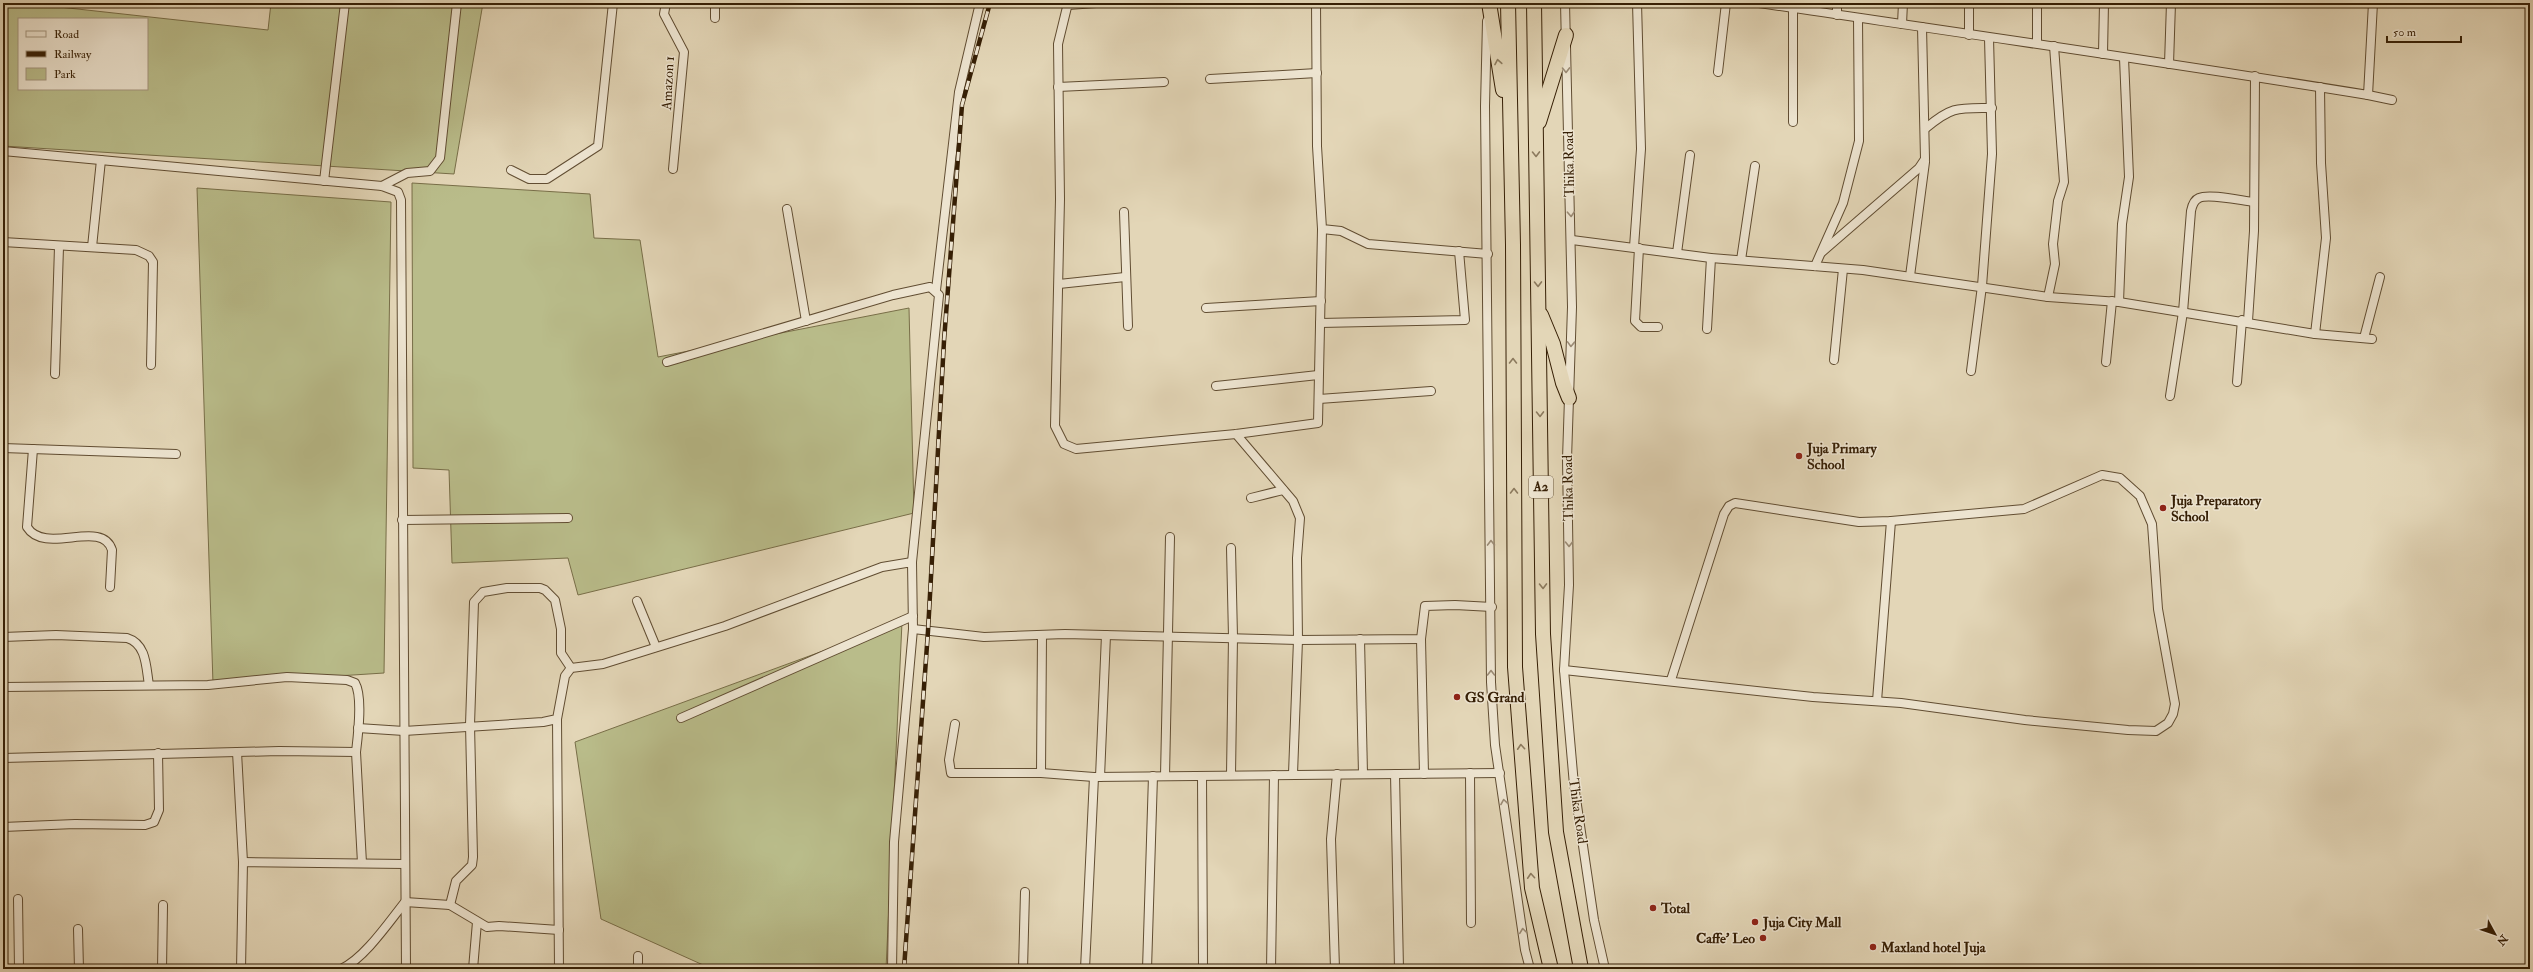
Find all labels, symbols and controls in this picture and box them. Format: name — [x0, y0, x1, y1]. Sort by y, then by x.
legend — [18, 18, 148, 90]
scale bar — [2387, 18, 2461, 44]
text: 50 m — [2393, 25, 2417, 40]
text: Road — [54, 27, 79, 42]
text: Railway — [54, 47, 92, 62]
street label: Amazon 1 — [658, 55, 678, 112]
one-way arrow — [1494, 59, 1503, 65]
text: Park — [54, 67, 76, 82]
one-way arrow — [1562, 67, 1570, 73]
street label: Thika Road — [1560, 131, 1578, 197]
one-way arrow — [1531, 151, 1540, 157]
one-way arrow — [1566, 211, 1575, 217]
one-way arrow — [1534, 281, 1542, 287]
one-way arrow — [1567, 341, 1575, 347]
one-way arrow — [1509, 358, 1518, 364]
one-way arrow — [1536, 411, 1544, 417]
place label: Juja Primary School — [1806, 440, 1877, 473]
marker: Juja Primary School — [1794, 451, 1804, 461]
street label: Thika Road — [1559, 455, 1577, 521]
road number: A2 — [1529, 476, 1553, 498]
one-way arrow — [1510, 488, 1518, 494]
place label: Juja Preparatory School — [2170, 492, 2262, 525]
marker: Juja Preparatory School — [2158, 503, 2168, 513]
one-way arrow — [1487, 540, 1495, 546]
one-way arrow — [1564, 541, 1573, 547]
one-way arrow — [1538, 583, 1547, 589]
one-way arrow — [1487, 670, 1495, 676]
place label: GS Grand — [1465, 689, 1524, 706]
marker: GS Grand — [1452, 692, 1462, 702]
one-way arrow — [1517, 743, 1526, 750]
street label: Thika Road — [1565, 777, 1591, 845]
one-way arrow — [1500, 799, 1509, 805]
one-way arrow — [1527, 873, 1536, 879]
place label: Total — [1660, 900, 1691, 917]
marker: Total — [1648, 903, 1658, 913]
place label: Juja City Mall — [1762, 914, 1842, 932]
north arrow — [2475, 914, 2515, 954]
marker: Juja City Mall — [1750, 917, 1760, 927]
one-way arrow — [1519, 928, 1528, 934]
place label: Caffe' Leo — [1696, 930, 1755, 947]
text: N — [2493, 931, 2511, 949]
marker: Caffe' Leo — [1758, 933, 1768, 943]
place label: Maxland hotel Juja — [1880, 939, 1987, 957]
marker: Maxland hotel Juja — [1868, 942, 1878, 952]

